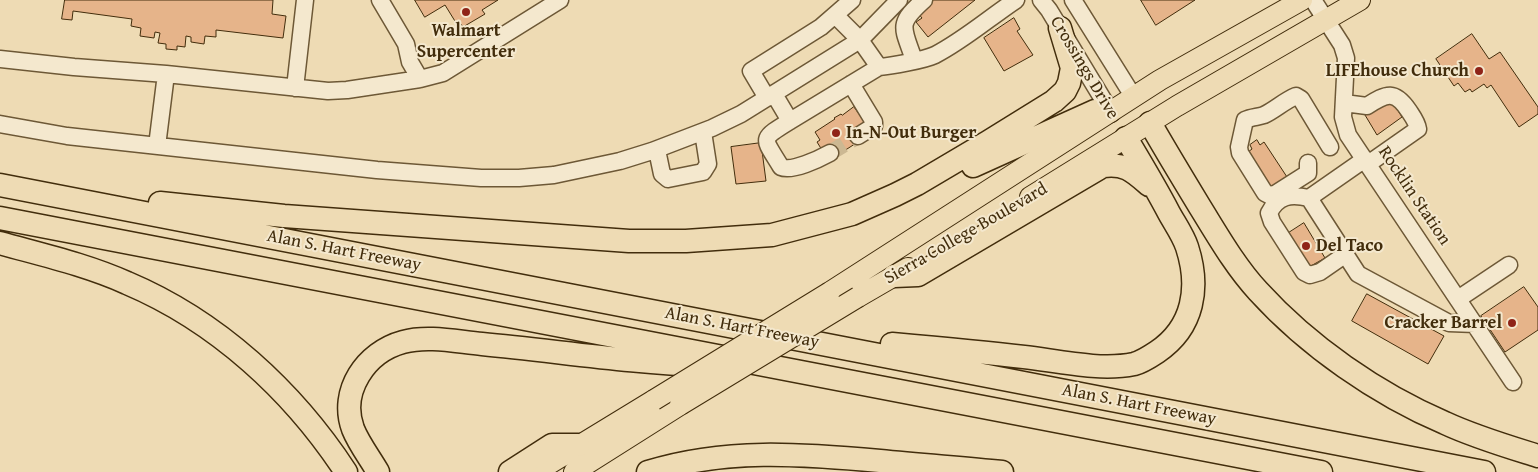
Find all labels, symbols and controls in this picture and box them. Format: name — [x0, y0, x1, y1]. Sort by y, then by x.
marker: Walmart Supercenter — [460, 6, 472, 18]
street label: Crossings Drive — [1045, 13, 1123, 123]
place label: Walmart Supercenter — [417, 20, 515, 62]
place label: LIFEhouse Church — [1326, 60, 1469, 82]
marker: LIFEhouse Church — [1473, 65, 1485, 77]
place label: In-N-Out Burger — [846, 122, 976, 144]
marker: In-N-Out Burger — [830, 127, 842, 139]
street label: Rocklin Station — [1373, 142, 1455, 250]
street label: Sierra College Boulevard — [881, 178, 1051, 290]
street label: Alan S. Hart Freeway — [265, 225, 423, 277]
place label: Del Taco — [1316, 235, 1383, 257]
marker: Del Taco — [1300, 240, 1312, 252]
street label: Alan S. Hart Freeway — [663, 302, 821, 354]
place label: Cracker Barrel — [1384, 312, 1502, 334]
marker: Cracker Barrel — [1506, 317, 1518, 329]
street label: Alan S. Hart Freeway — [1060, 379, 1218, 431]

